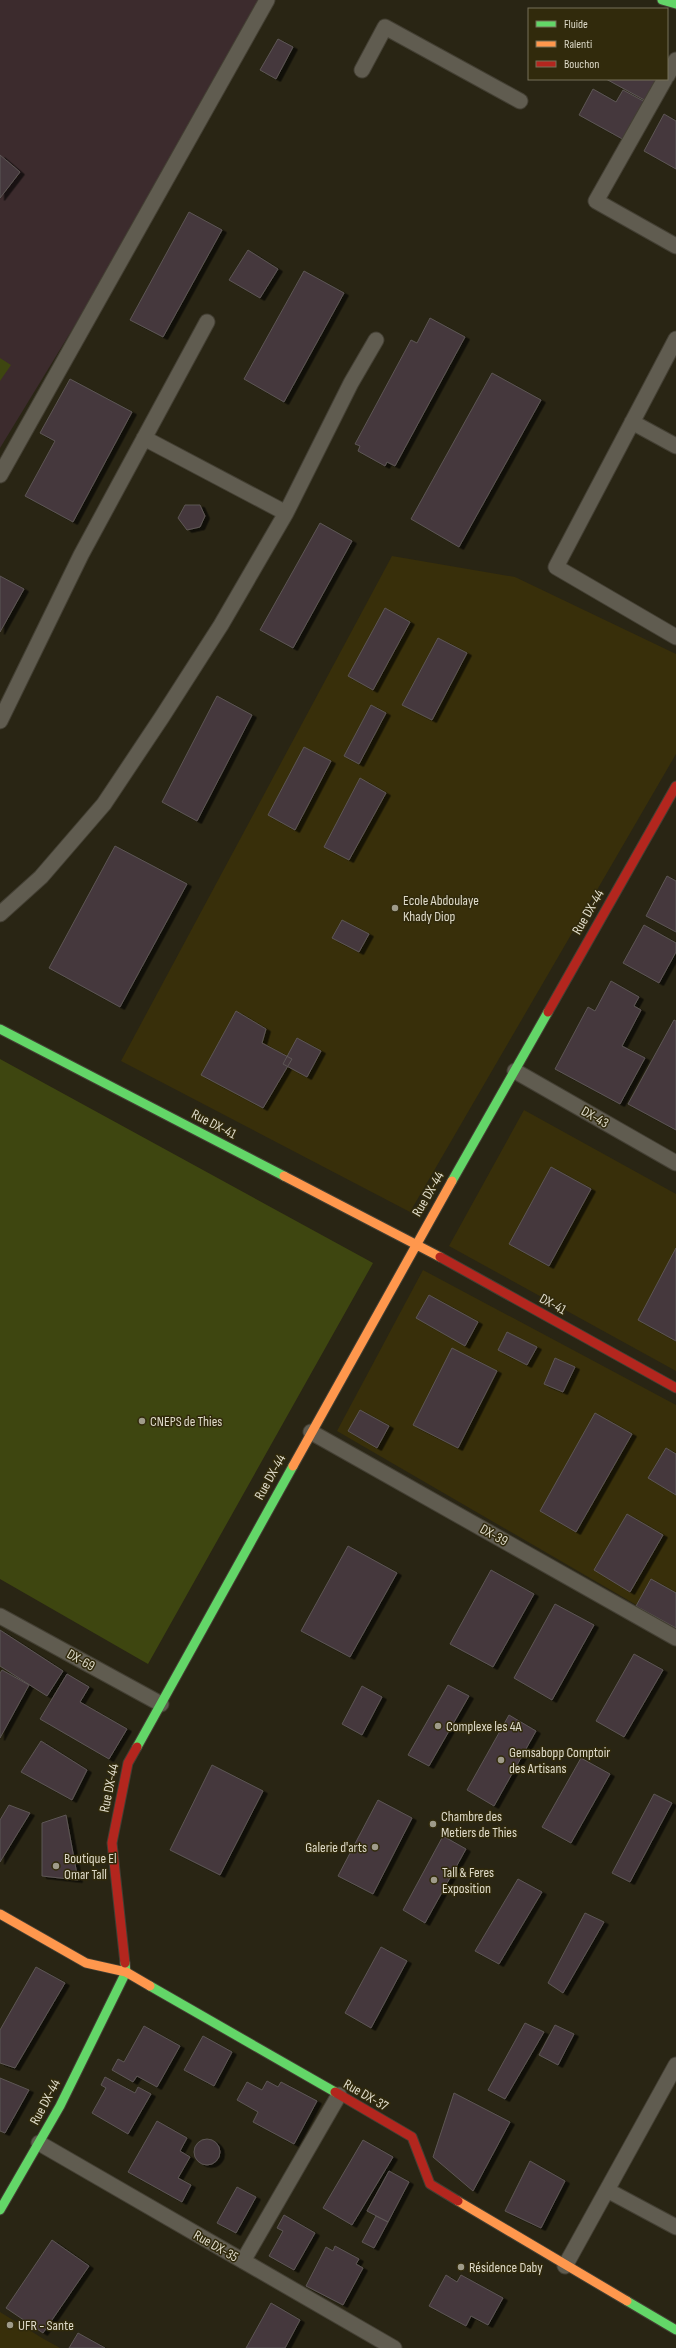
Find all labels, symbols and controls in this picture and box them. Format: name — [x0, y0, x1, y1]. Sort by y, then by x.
legend — [528, 8, 668, 80]
text: Fluide — [564, 17, 588, 32]
text: Ralenti — [564, 37, 592, 52]
text: Bouchon — [564, 57, 599, 72]
street label: Rue DX-44 — [568, 886, 608, 938]
place label: Ecole Abdoulaye Khady Diop — [403, 892, 479, 925]
marker: Ecole Abdoulaye Khady Diop — [390, 903, 400, 913]
street label: DX-43 — [578, 1102, 612, 1132]
street label: Rue DX-41 — [189, 1105, 239, 1143]
street label: Rue DX-44 — [408, 1168, 448, 1220]
street label: DX-41 — [537, 1290, 569, 1318]
place label: CNEPS de Thies — [150, 1413, 222, 1430]
marker: CNEPS de Thies — [137, 1416, 147, 1426]
street label: Rue DX-44 — [251, 1451, 289, 1503]
street label: DX-39 — [477, 1520, 511, 1550]
street label: DX-69 — [64, 1645, 98, 1675]
place label: Complexe les 4A — [446, 1718, 523, 1735]
marker: Complexe les 4A — [433, 1721, 443, 1731]
place label: Gemsabopp Comptoir des Artisans — [509, 1744, 610, 1777]
marker: Gemsabopp Comptoir des Artisans — [496, 1755, 506, 1765]
street label: Rue DX-44 — [96, 1762, 122, 1814]
place label: Chambre des Metiers de Thies — [441, 1808, 517, 1841]
marker: Chambre des Metiers de Thies — [428, 1819, 438, 1829]
place label: Galerie d'arts — [305, 1839, 367, 1856]
marker: Galerie d'arts — [370, 1842, 380, 1852]
place label: Boutique El Omar Tall — [64, 1850, 117, 1883]
marker: Boutique El Omar Tall — [51, 1861, 61, 1871]
place label: Tall & Feres Exposition — [442, 1864, 494, 1897]
marker: Tall & Feres Exposition — [429, 1875, 439, 1885]
street label: Rue DX-37 — [341, 2075, 392, 2115]
street label: Rue DX-44 — [26, 2076, 64, 2128]
street label: Rue DX-35 — [191, 2226, 242, 2266]
place label: Résidence Daby — [469, 2259, 543, 2276]
marker: Résidence Daby — [456, 2262, 466, 2272]
place label: UFR - Sante — [18, 2317, 74, 2334]
marker: UFR - Sante — [5, 2320, 15, 2330]

